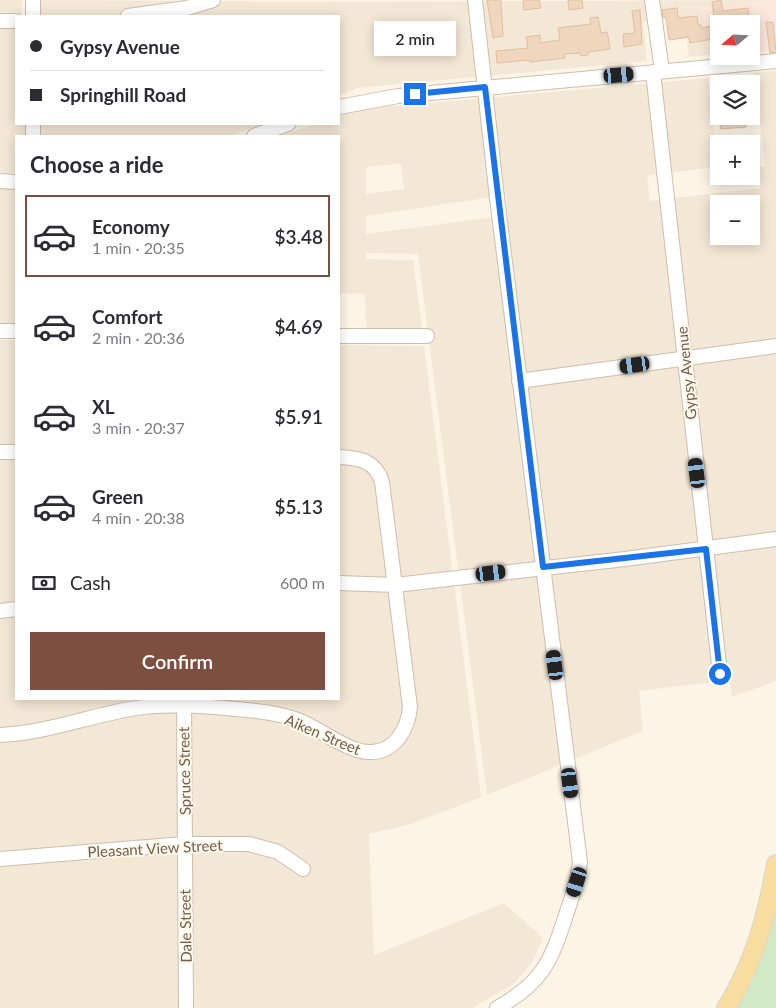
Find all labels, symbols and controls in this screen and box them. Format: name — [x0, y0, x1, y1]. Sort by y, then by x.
north arrow — [710, 15, 760, 65]
map controls — [710, 15, 760, 245]
callout: 2 min — [374, 22, 456, 56]
text: 2 min — [395, 29, 435, 48]
text: Gypsy Avenue — [60, 35, 180, 58]
car — [603, 66, 634, 84]
button: layers — [710, 75, 760, 125]
text: Springhill Road — [60, 83, 186, 106]
route end — [404, 83, 426, 105]
button: + — [710, 135, 760, 185]
text: Choose a ride — [30, 151, 164, 178]
button: − — [710, 195, 760, 245]
icon: car — [32, 214, 77, 259]
text: Economy — [92, 215, 170, 238]
text: $3.48 — [274, 225, 323, 248]
text: 1 min · 20:35 — [92, 238, 185, 257]
icon: car — [32, 304, 77, 349]
text: Comfort — [92, 305, 163, 328]
text: $4.69 — [274, 315, 323, 338]
street label: Gypsy Avenue — [672, 325, 700, 420]
text: 2 min · 20:36 — [92, 328, 185, 347]
car — [619, 355, 650, 375]
icon: car — [32, 394, 77, 439]
text: XL — [92, 395, 115, 418]
text: $5.91 — [274, 405, 323, 428]
text: 3 min · 20:37 — [92, 418, 185, 437]
car — [687, 457, 706, 489]
icon: car — [32, 484, 77, 529]
text: Green — [92, 485, 143, 508]
text: $5.13 — [274, 495, 323, 518]
text: 4 min · 20:38 — [92, 508, 185, 527]
car — [475, 564, 506, 582]
icon: cash — [30, 569, 58, 597]
text: Cash — [70, 571, 111, 594]
text: 600 m — [280, 573, 325, 592]
button: Confirm — [30, 632, 325, 690]
car — [545, 649, 564, 681]
route start — [709, 663, 731, 685]
street label: Aiken Street — [282, 710, 364, 758]
street label: Spruce Street — [174, 726, 194, 815]
car — [560, 767, 579, 799]
street label: Pleasant View Street — [87, 835, 224, 861]
car — [565, 865, 588, 899]
street label: Dale Street — [175, 888, 195, 963]

